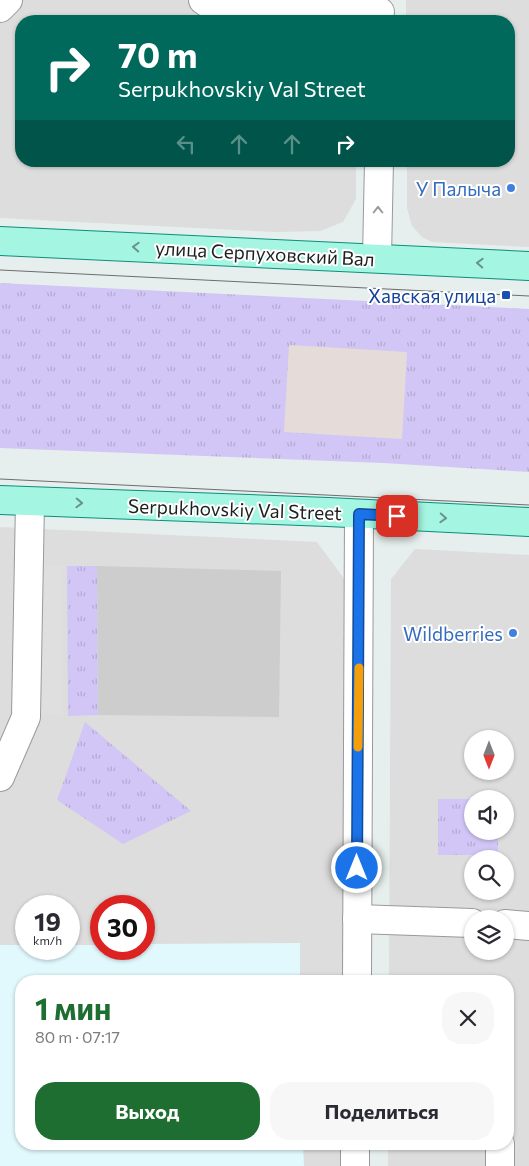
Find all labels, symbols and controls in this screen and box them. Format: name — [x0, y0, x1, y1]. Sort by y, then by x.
text: 70 m — [118, 32, 198, 75]
icon: right — [35, 35, 100, 100]
text: Serpukhovskiy Val Street — [118, 75, 366, 102]
icon: left — [172, 130, 200, 158]
icon: ahead — [225, 130, 253, 158]
icon: ahead — [278, 130, 306, 158]
icon: right — [331, 130, 359, 158]
place label: У Палыча — [416, 177, 501, 200]
marker: У Палыча — [505, 182, 517, 194]
one-way arrow — [373, 206, 383, 214]
street label: улица Серпуховский Вал — [155, 236, 375, 270]
one-way arrow — [131, 241, 139, 252]
one-way arrow — [476, 258, 484, 269]
place label: Хавская улица — [368, 284, 496, 307]
marker: Хавская улица — [500, 289, 512, 301]
street label: Serpukhovskiy Val Street — [128, 494, 342, 524]
pin — [376, 495, 418, 537]
one-way arrow — [75, 498, 83, 509]
icon: arrive — [383, 502, 411, 530]
one-way arrow — [439, 513, 447, 524]
place label: Wildberries — [403, 622, 503, 645]
marker: Wildberries — [507, 627, 519, 639]
north arrow — [464, 730, 514, 780]
map controls — [464, 730, 514, 960]
button: sound — [464, 790, 514, 840]
position arrow — [330, 841, 382, 893]
button: search — [464, 850, 514, 900]
speed limit sign: 30 — [90, 895, 155, 960]
text: 19 — [34, 906, 61, 936]
button: layers — [464, 910, 514, 960]
text: km/h — [33, 933, 62, 947]
text: 1 мин — [35, 989, 111, 1026]
button: close — [442, 992, 494, 1044]
text: 80 m · 07:17 — [35, 1027, 120, 1046]
button: Выход — [35, 1082, 260, 1140]
button: Поделиться — [270, 1082, 494, 1140]

